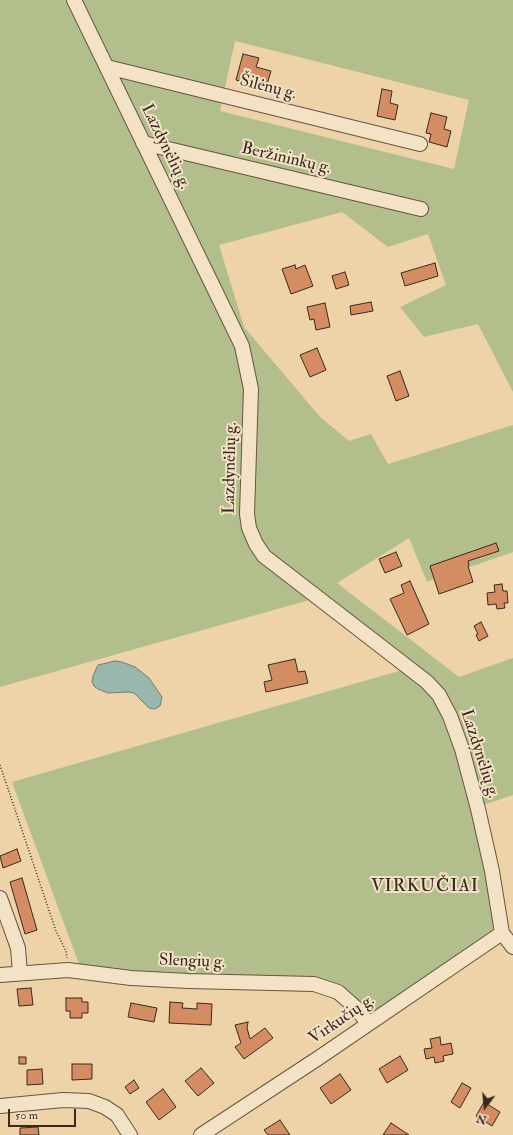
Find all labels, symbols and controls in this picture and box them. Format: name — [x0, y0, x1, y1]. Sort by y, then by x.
street label: Šilėnų g. — [237, 71, 299, 105]
street label: Lazdynėlių g. — [136, 101, 194, 193]
street label: Beržininkų g. — [239, 139, 333, 179]
street label: Lazdynėlių g. — [220, 422, 242, 514]
street label: Lazdynėlių g. — [455, 707, 503, 801]
district label: VIRKUČIAI — [371, 876, 479, 898]
street label: Slengių g. — [158, 951, 226, 973]
street label: Virkučių g. — [305, 991, 379, 1049]
north arrow — [465, 1087, 505, 1127]
scale bar — [10, 1101, 78, 1127]
text: 50 m — [15, 1108, 38, 1123]
text: N — [475, 1111, 488, 1127]

